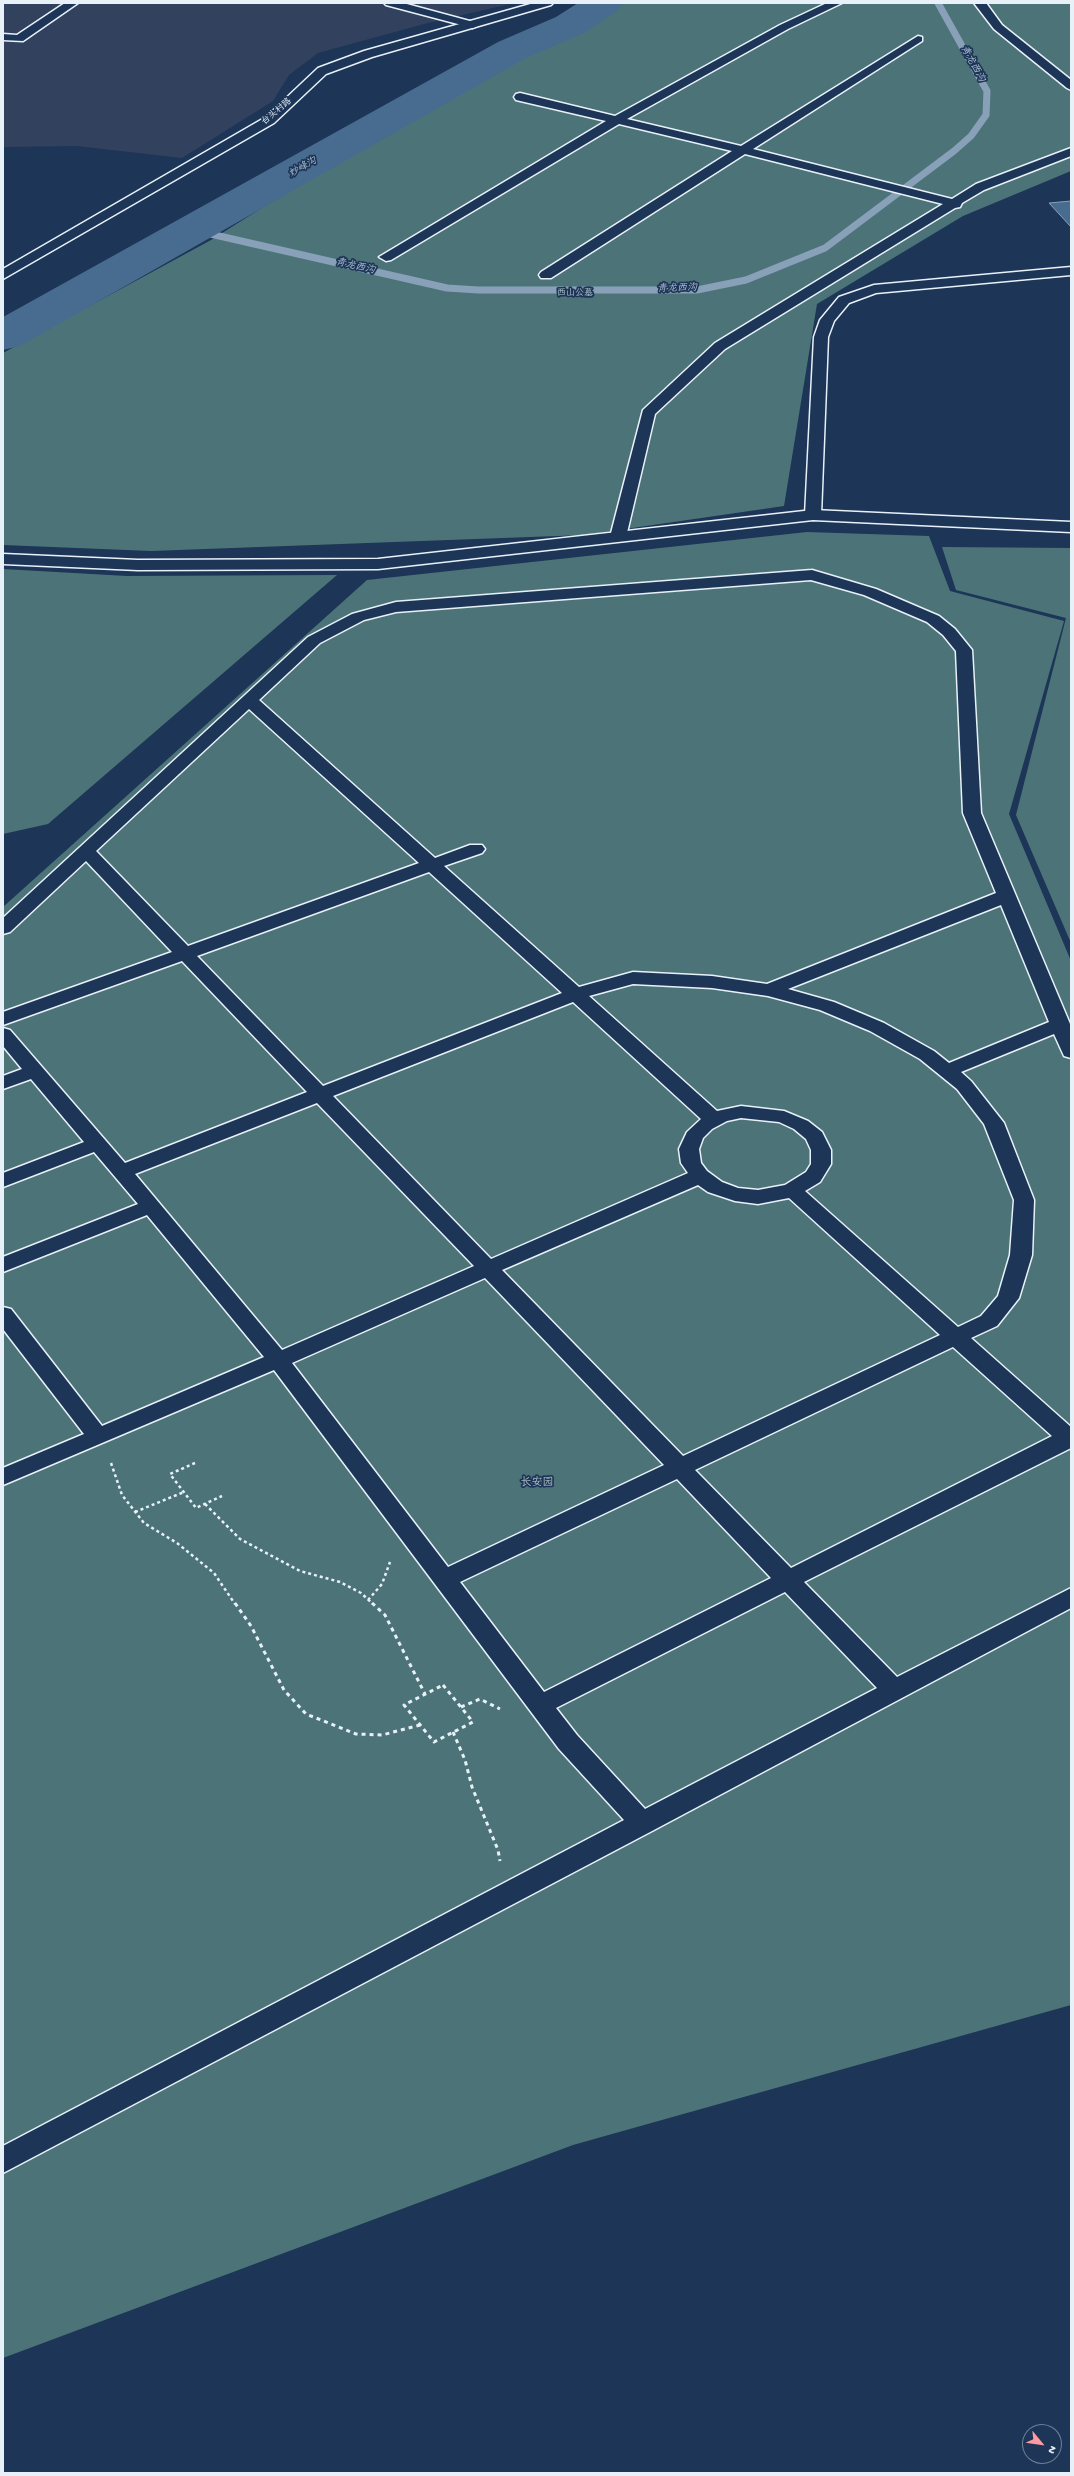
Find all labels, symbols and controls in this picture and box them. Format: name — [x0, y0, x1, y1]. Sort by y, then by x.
water label: 青龙西沟 — [957, 44, 987, 84]
street label: 台头村路 — [260, 96, 294, 128]
water label: 妙峰沟 — [287, 155, 319, 181]
water label: 青龙西沟 — [334, 257, 376, 277]
water label: 青龙西沟 — [657, 283, 697, 295]
park label: 西山公墓 — [557, 289, 593, 299]
park label: 长安园 — [521, 1476, 553, 1490]
north arrow — [1022, 2424, 1062, 2464]
text: N — [1045, 2443, 1059, 2455]

